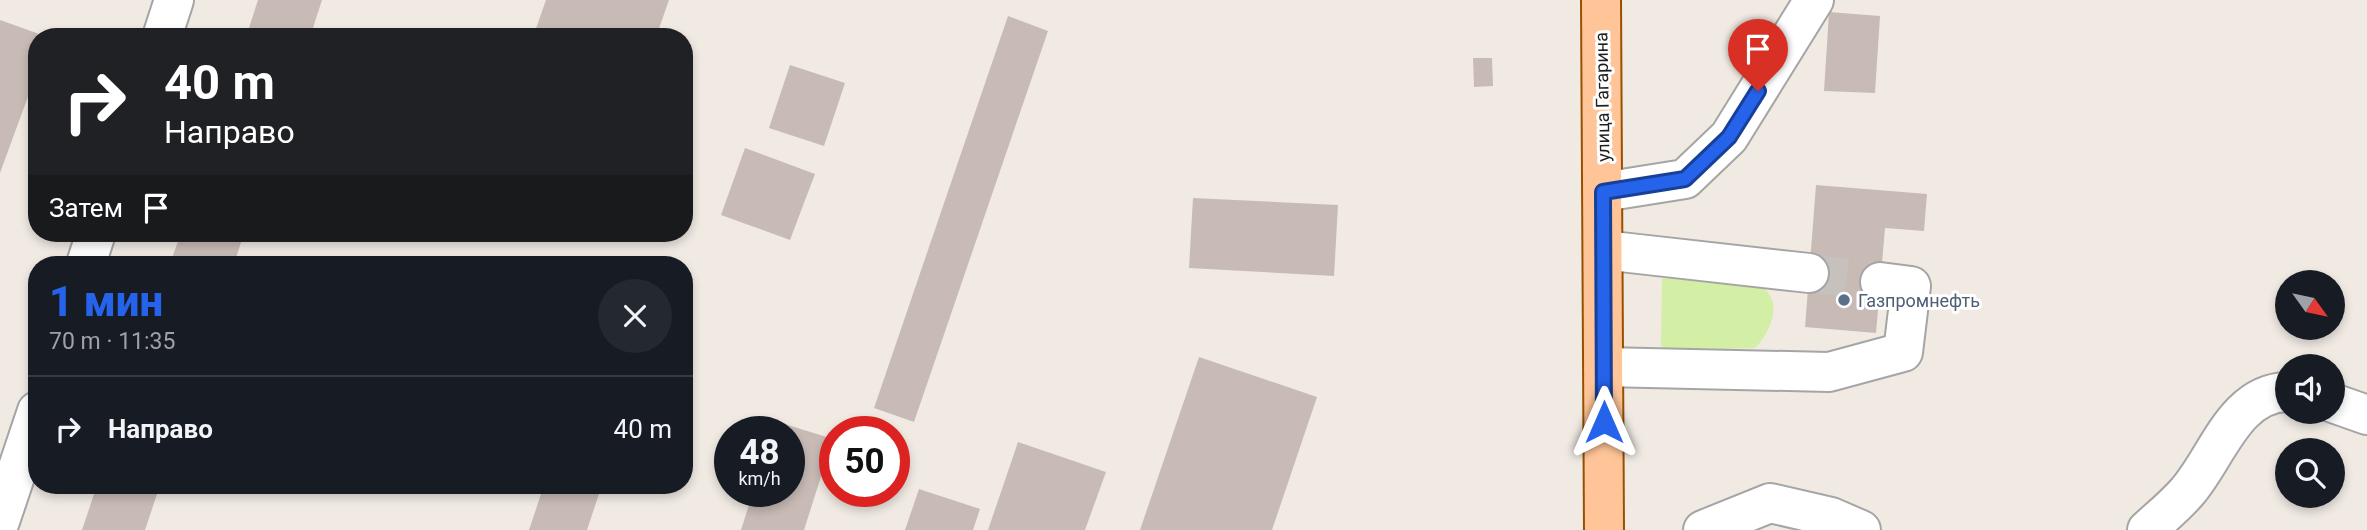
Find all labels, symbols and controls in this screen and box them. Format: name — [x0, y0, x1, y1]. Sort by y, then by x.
pin — [1728, 19, 1788, 91]
icon: arrive — [1739, 30, 1777, 68]
street label: улица Гагарина — [1590, 32, 1614, 162]
text: 40 m — [164, 54, 275, 111]
icon: right — [49, 56, 140, 147]
text: Направо — [164, 113, 295, 151]
icon: arrive — [137, 189, 175, 227]
text: Затем — [49, 193, 123, 223]
north arrow — [2275, 270, 2345, 340]
map controls — [2275, 270, 2345, 508]
text: 1 мин — [49, 277, 163, 326]
button: close — [598, 279, 672, 353]
place label: Газпромнефть — [1858, 290, 1980, 311]
marker: Газпромнефть — [1836, 292, 1852, 308]
text: 70 m · 11:35 — [49, 328, 175, 355]
button: sound — [2275, 354, 2345, 424]
position arrow — [1567, 385, 1641, 459]
icon: right — [49, 410, 87, 448]
text: Направо — [108, 414, 213, 444]
text: 40 m — [614, 414, 672, 444]
speed limit sign: 50 — [819, 416, 910, 507]
text: 48 — [739, 432, 780, 473]
button: search — [2275, 438, 2345, 508]
text: km/h — [738, 468, 781, 489]

